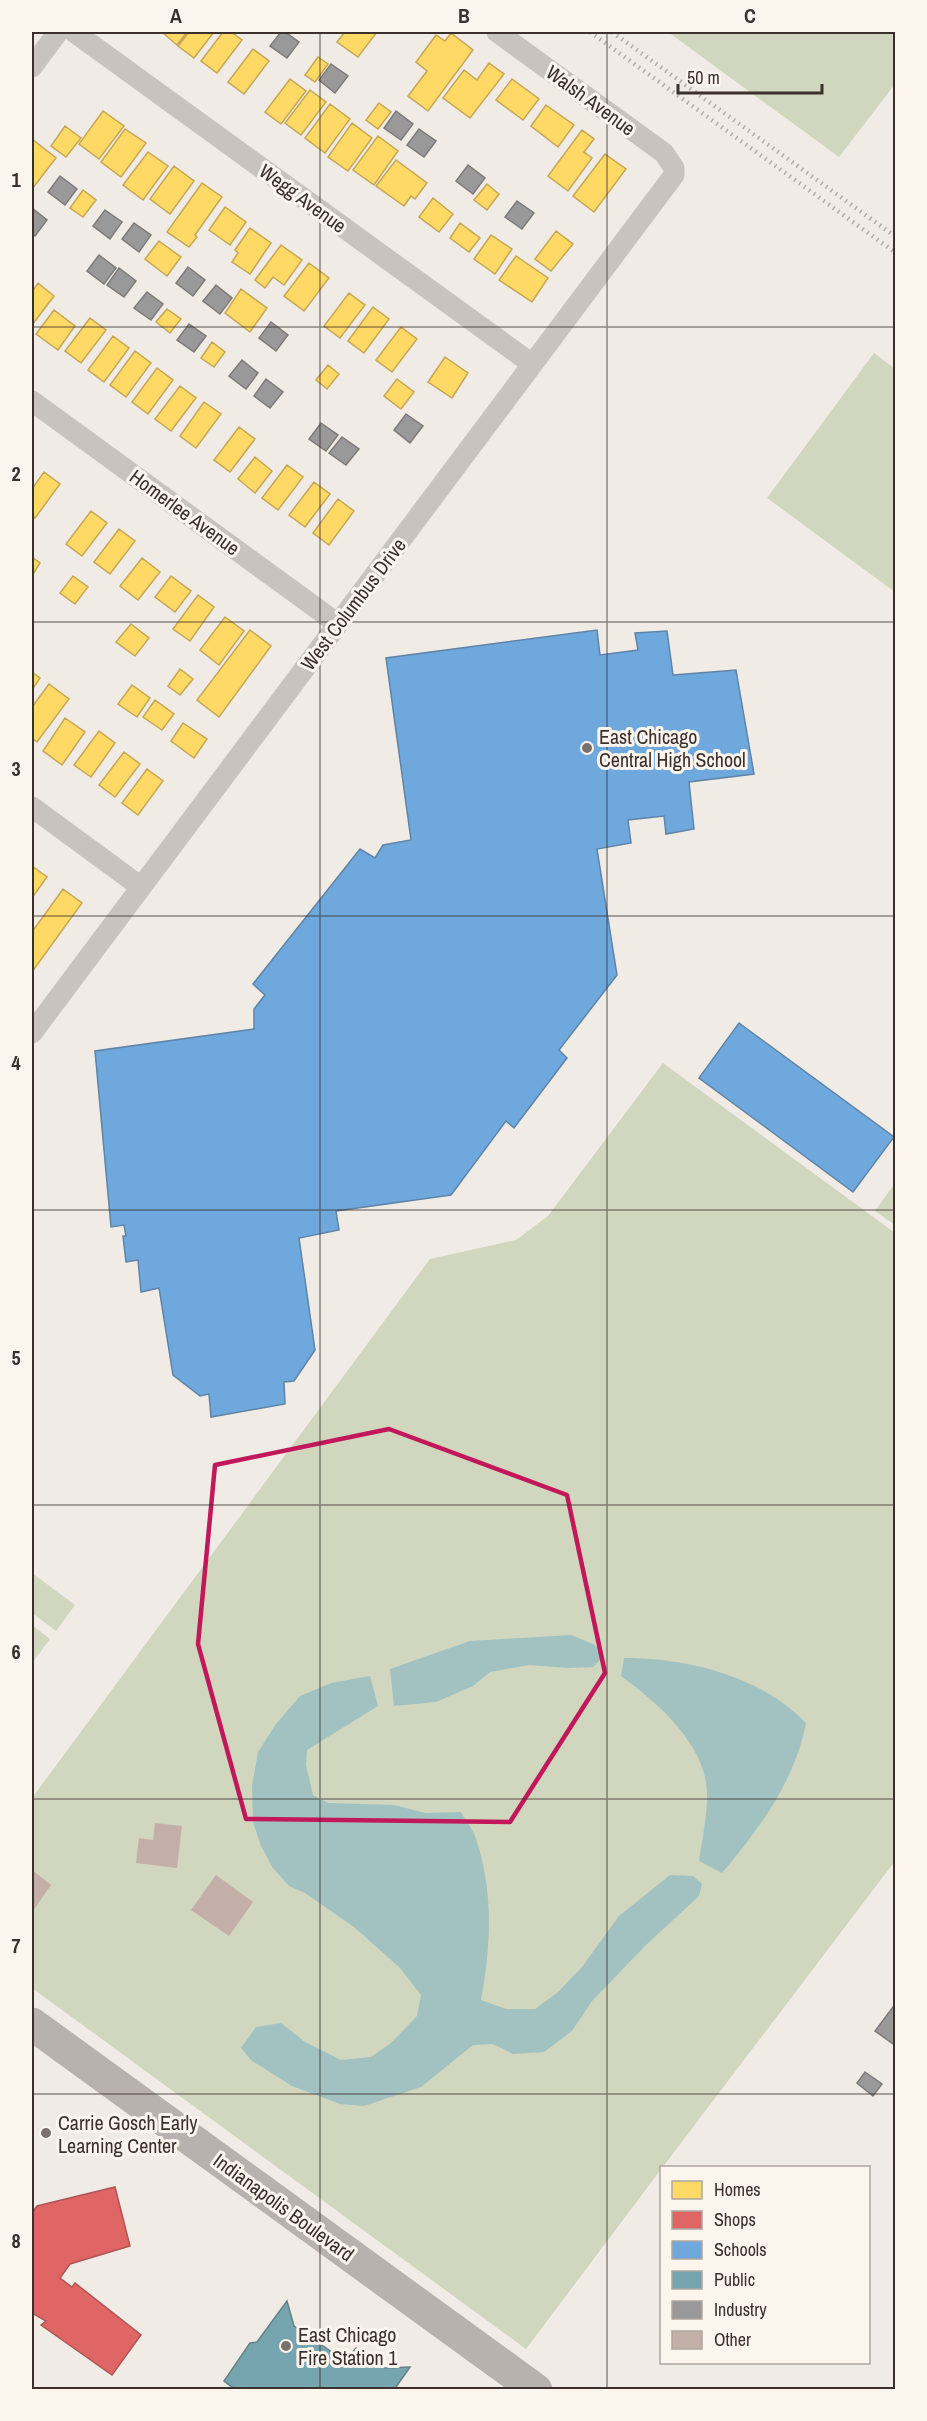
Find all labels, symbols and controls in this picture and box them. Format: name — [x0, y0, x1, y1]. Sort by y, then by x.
text: A — [170, 2, 182, 29]
text: B — [458, 2, 470, 29]
text: C — [744, 2, 756, 29]
scale bar — [678, 57, 822, 95]
street label: Walsh Avenue — [541, 59, 641, 141]
text: 50 m — [687, 65, 720, 90]
street label: Wegg Avenue — [254, 157, 352, 239]
text: 1 — [11, 166, 21, 193]
text: 2 — [11, 460, 21, 487]
street label: Homerlee Avenue — [124, 463, 246, 561]
street label: West Columbus Drive — [294, 532, 412, 676]
place label: East Chicago Central High School — [599, 723, 746, 773]
marker: East Chicago Central High School — [580, 741, 594, 755]
text: 3 — [11, 755, 21, 782]
text: 4 — [11, 1049, 21, 1076]
text: 5 — [11, 1344, 21, 1371]
text: 6 — [11, 1638, 21, 1665]
text: 7 — [11, 1932, 21, 1959]
place label: Carrie Gosch Early Learning Center — [58, 2109, 198, 2159]
marker: Carrie Gosch Early Learning Center — [39, 2126, 53, 2140]
street label: Indianapolis Boulevard — [208, 2147, 360, 2267]
legend — [660, 2166, 870, 2364]
text: Homes — [714, 2177, 761, 2202]
text: Shops — [714, 2207, 756, 2232]
text: 8 — [11, 2227, 21, 2254]
text: Schools — [714, 2237, 767, 2262]
text: Public — [714, 2267, 755, 2292]
text: Industry — [714, 2297, 767, 2322]
place label: East Chicago Fire Station 1 — [298, 2321, 397, 2371]
text: Other — [714, 2327, 751, 2352]
marker: East Chicago Fire Station 1 — [279, 2339, 293, 2353]

